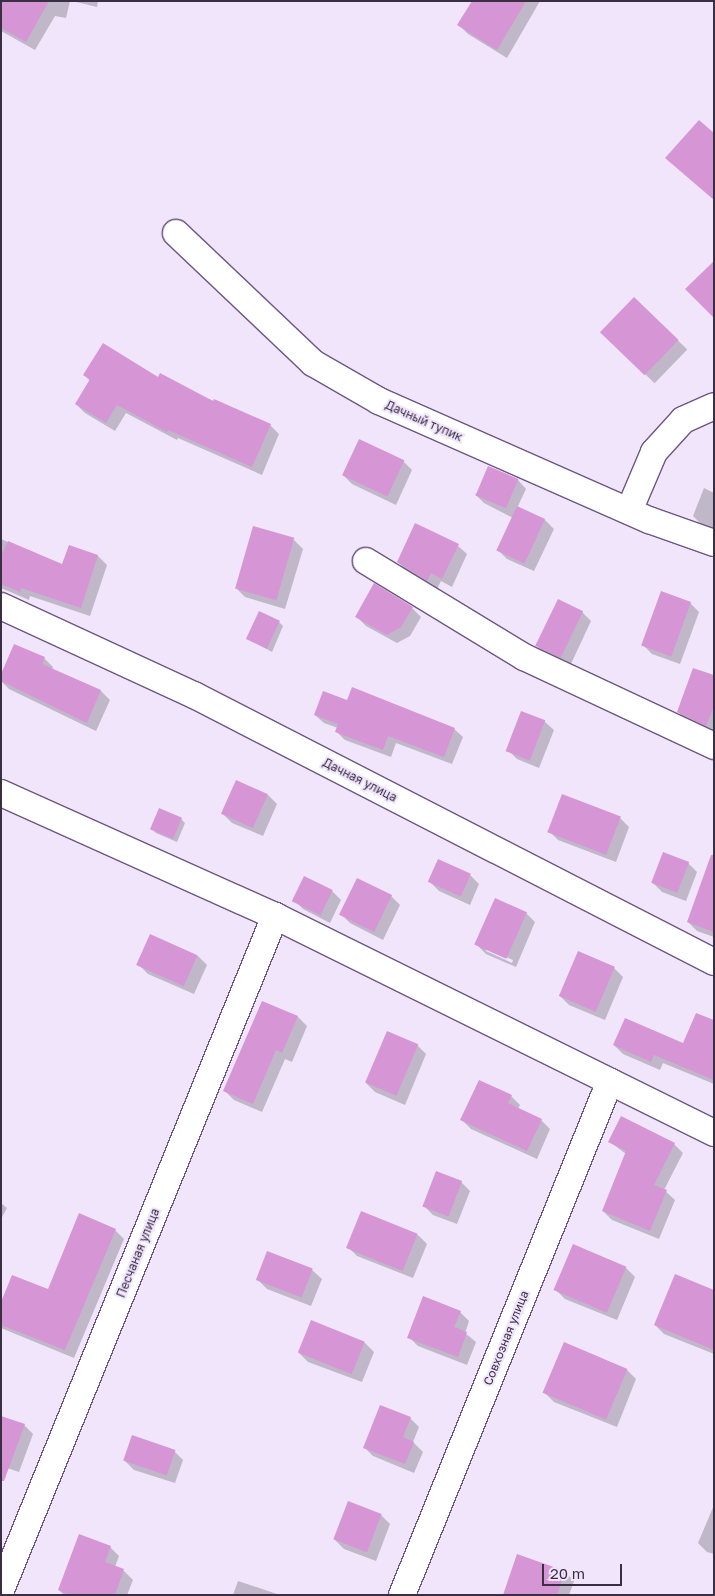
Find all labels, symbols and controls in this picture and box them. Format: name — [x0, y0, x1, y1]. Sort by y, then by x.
street label: Дачный тупик — [383, 398, 465, 444]
street label: Дачная улица — [321, 755, 399, 805]
street label: Песчаная улица — [114, 1206, 162, 1300]
street label: Совхозная улица — [480, 1288, 532, 1388]
scale bar — [545, 1554, 625, 1586]
text: 20 m — [550, 1564, 585, 1582]

